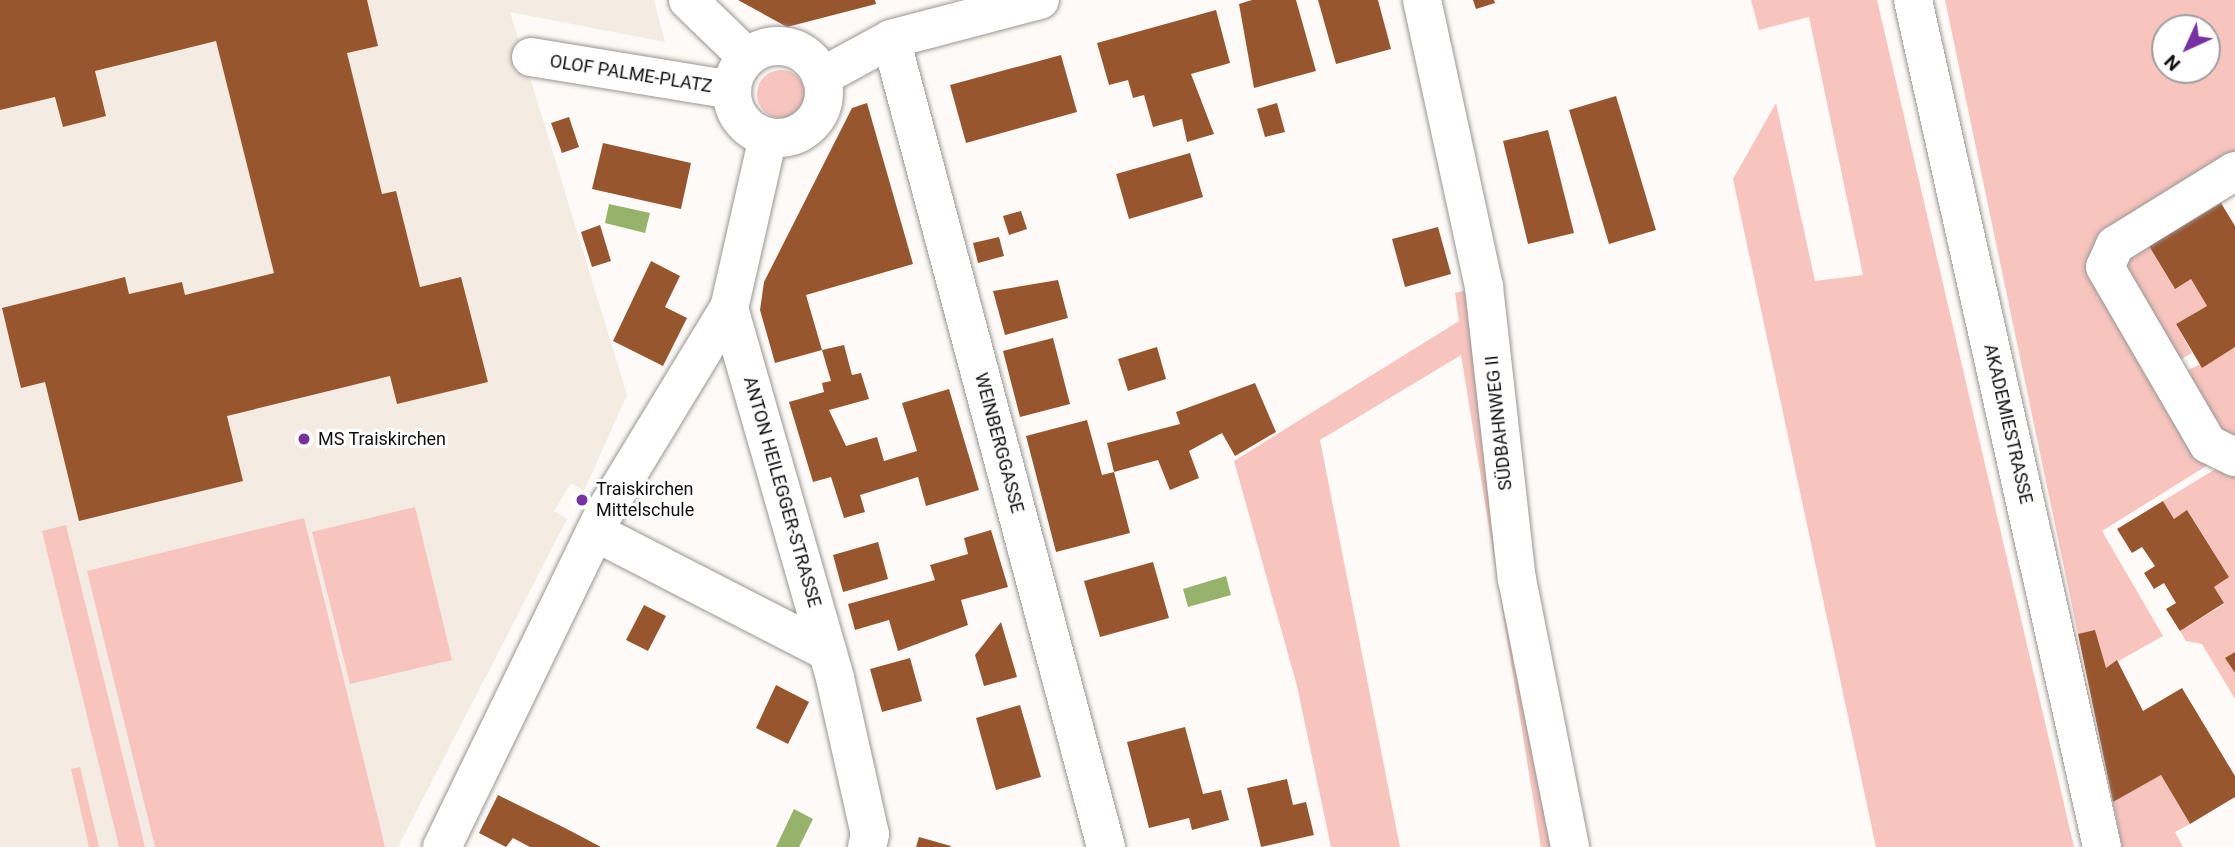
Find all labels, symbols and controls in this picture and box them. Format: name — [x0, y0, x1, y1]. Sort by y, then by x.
north arrow — [2151, 14, 2221, 84]
street label: OLOF PALME-PLATZ — [548, 50, 714, 98]
text: N — [2159, 50, 2185, 76]
street label: AKADEMIESTRASSE — [1979, 342, 2037, 506]
street label: SÜDBAHNWEG II — [1481, 354, 1517, 492]
street label: WEINBERGGASSE — [970, 370, 1028, 516]
street label: ANTON HEILEGGER-STRASSE — [739, 374, 825, 610]
place label: MS Traiskirchen — [318, 428, 446, 450]
marker: MS Traiskirchen — [296, 431, 312, 447]
place label: Traiskirchen Mittelschule — [596, 479, 694, 522]
marker: Traiskirchen Mittelschule — [574, 492, 590, 508]

